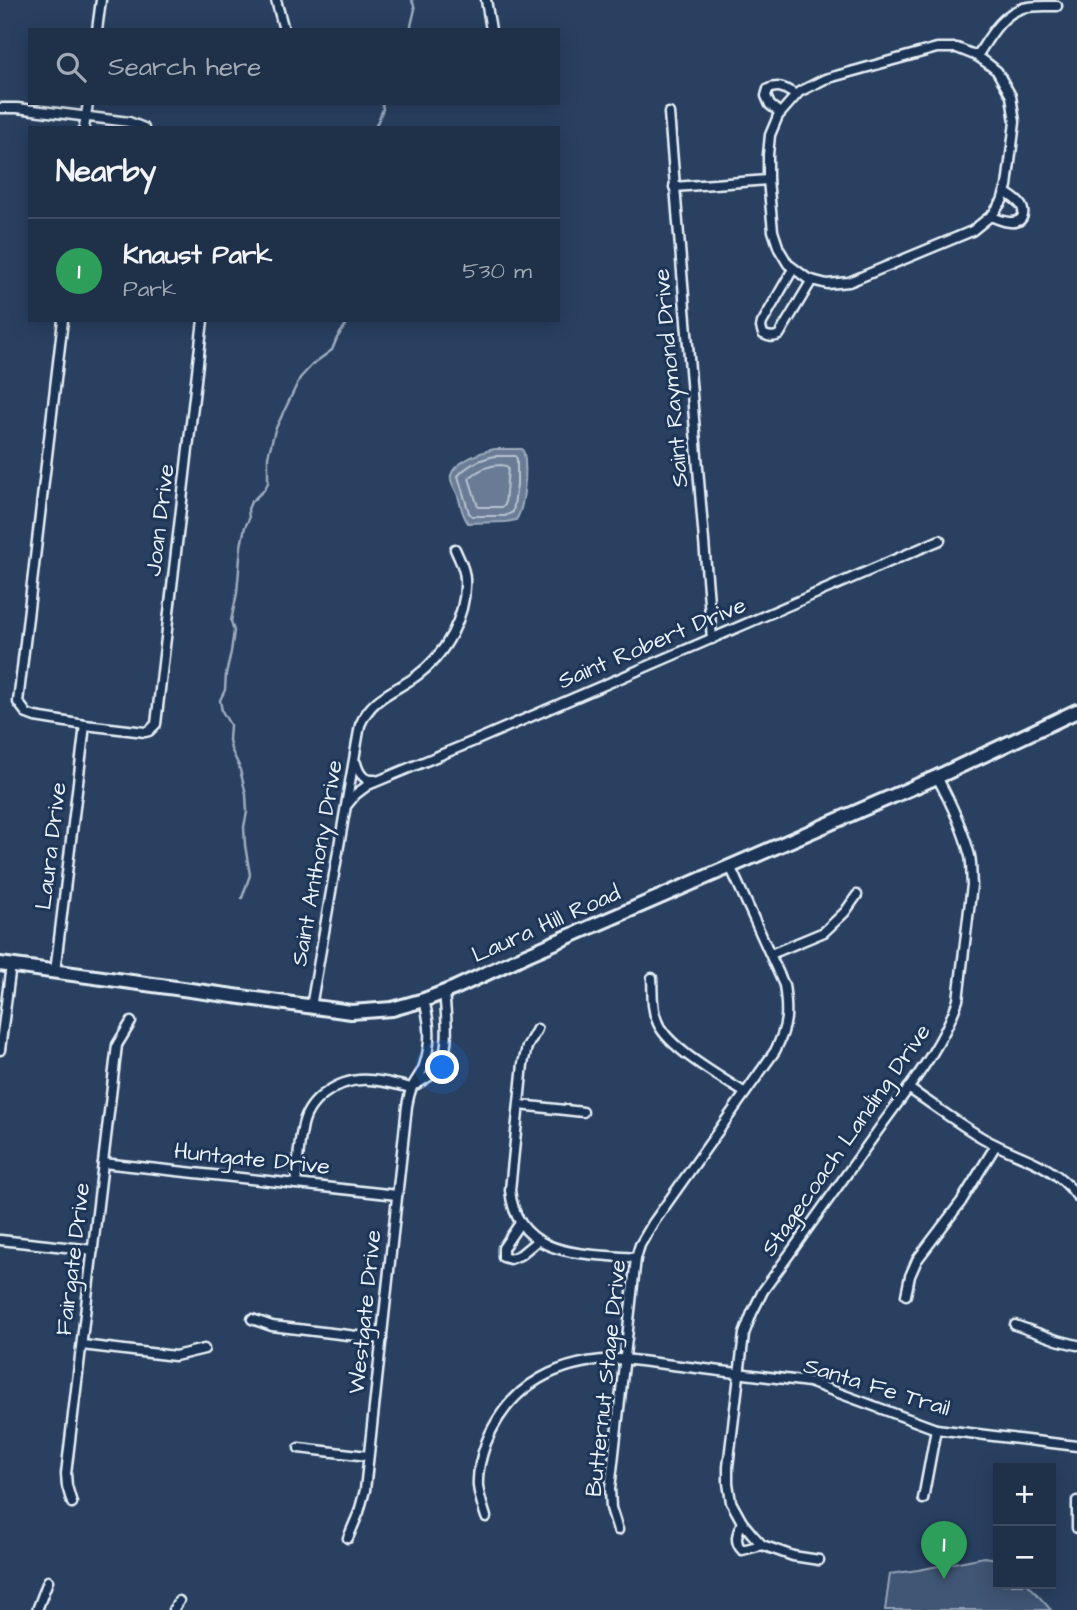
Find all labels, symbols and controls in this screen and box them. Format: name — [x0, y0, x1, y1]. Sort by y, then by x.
search box — [28, 28, 560, 105]
icon: search — [52, 48, 90, 86]
text: Search here — [108, 49, 261, 85]
text: Nearby — [56, 151, 156, 193]
text: Knaust Park — [123, 237, 272, 273]
text: 1 — [78, 255, 80, 287]
text: 530 m — [462, 255, 532, 287]
street label: Saint Raymond Drive — [645, 267, 698, 489]
text: Park — [123, 273, 176, 305]
street label: Joan Drive — [137, 462, 183, 578]
street label: Saint Robert Drive — [553, 589, 751, 697]
street label: Saint Anthony Drive — [283, 757, 352, 969]
street label: Laura Drive — [27, 780, 75, 912]
street label: Laura Hill Road — [467, 877, 626, 971]
street label: Stagecoach Landing Drive — [753, 1017, 939, 1263]
your location — [425, 1050, 459, 1084]
street label: Huntgate Drive — [172, 1135, 331, 1184]
street label: Fairgate Drive — [48, 1181, 99, 1337]
street label: Westgate Drive — [340, 1228, 391, 1396]
street label: Butternut Stage Drive — [578, 1258, 635, 1498]
street label: Santa Fe Trail — [800, 1350, 954, 1424]
map controls — [993, 1463, 1056, 1589]
button: + — [993, 1463, 1056, 1526]
pin: 1 — [921, 1521, 967, 1579]
button: − — [993, 1526, 1056, 1589]

